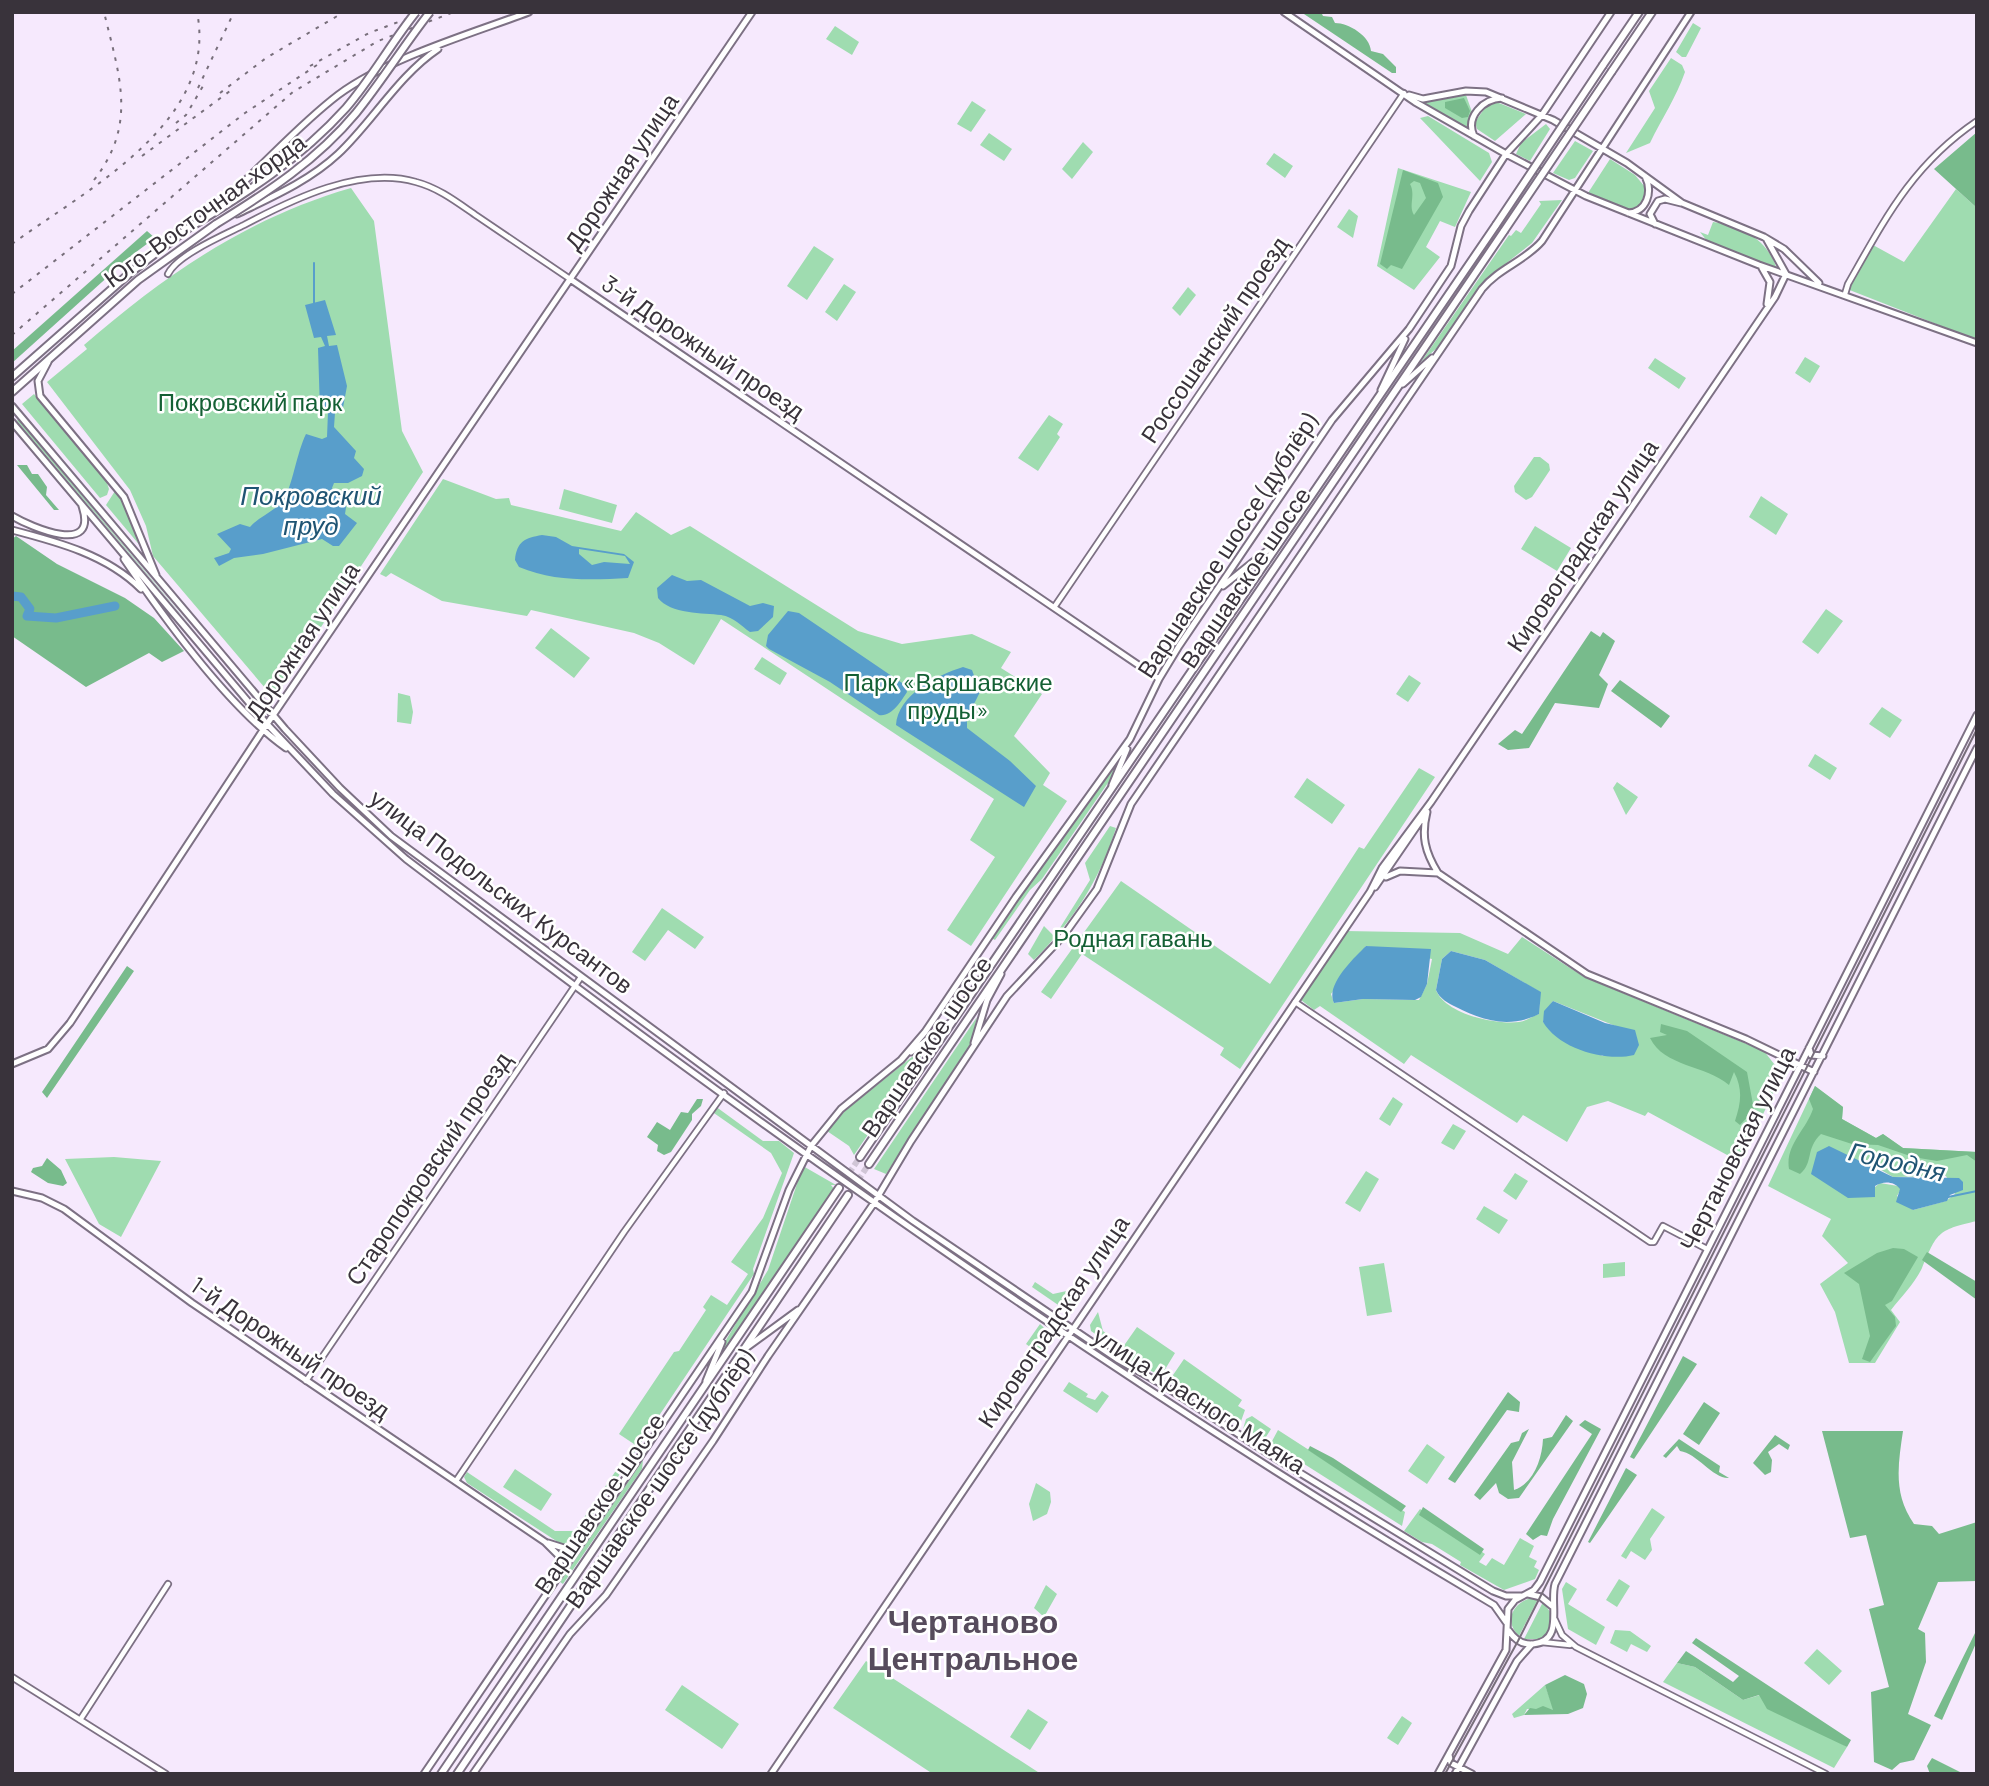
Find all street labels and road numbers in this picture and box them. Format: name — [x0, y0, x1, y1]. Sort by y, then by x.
street label: Дорожная улица — [558, 87, 684, 255]
street label: Юго-Восточная хорда — [98, 126, 311, 293]
street label: Россошанский проезд — [1134, 230, 1294, 448]
street label: 3-й Дорожный проезд — [597, 268, 811, 425]
street label: Варшавское шоссе (дублёр) — [1132, 409, 1324, 683]
street label: Кировоградская улица — [1500, 433, 1664, 657]
street label: Варшавское шоссе — [1175, 482, 1317, 674]
street label: Дорожная улица — [239, 556, 365, 724]
street label: улица Подольских Курсантов — [365, 783, 639, 999]
street label: Варшавское шоссе — [854, 950, 997, 1142]
street label: Чертановская улица — [1673, 1041, 1801, 1255]
street label: Старопокровский проезд — [339, 1046, 517, 1290]
street label: Кировоградская улица — [971, 1209, 1135, 1433]
street label: 1-й Дорожный проезд — [186, 1269, 396, 1424]
street label: улица Красного Маяка — [1088, 1320, 1312, 1480]
street label: Варшавское шоссе (дублёр) — [560, 1344, 760, 1614]
street label: Варшавское шоссе — [529, 1408, 671, 1600]

